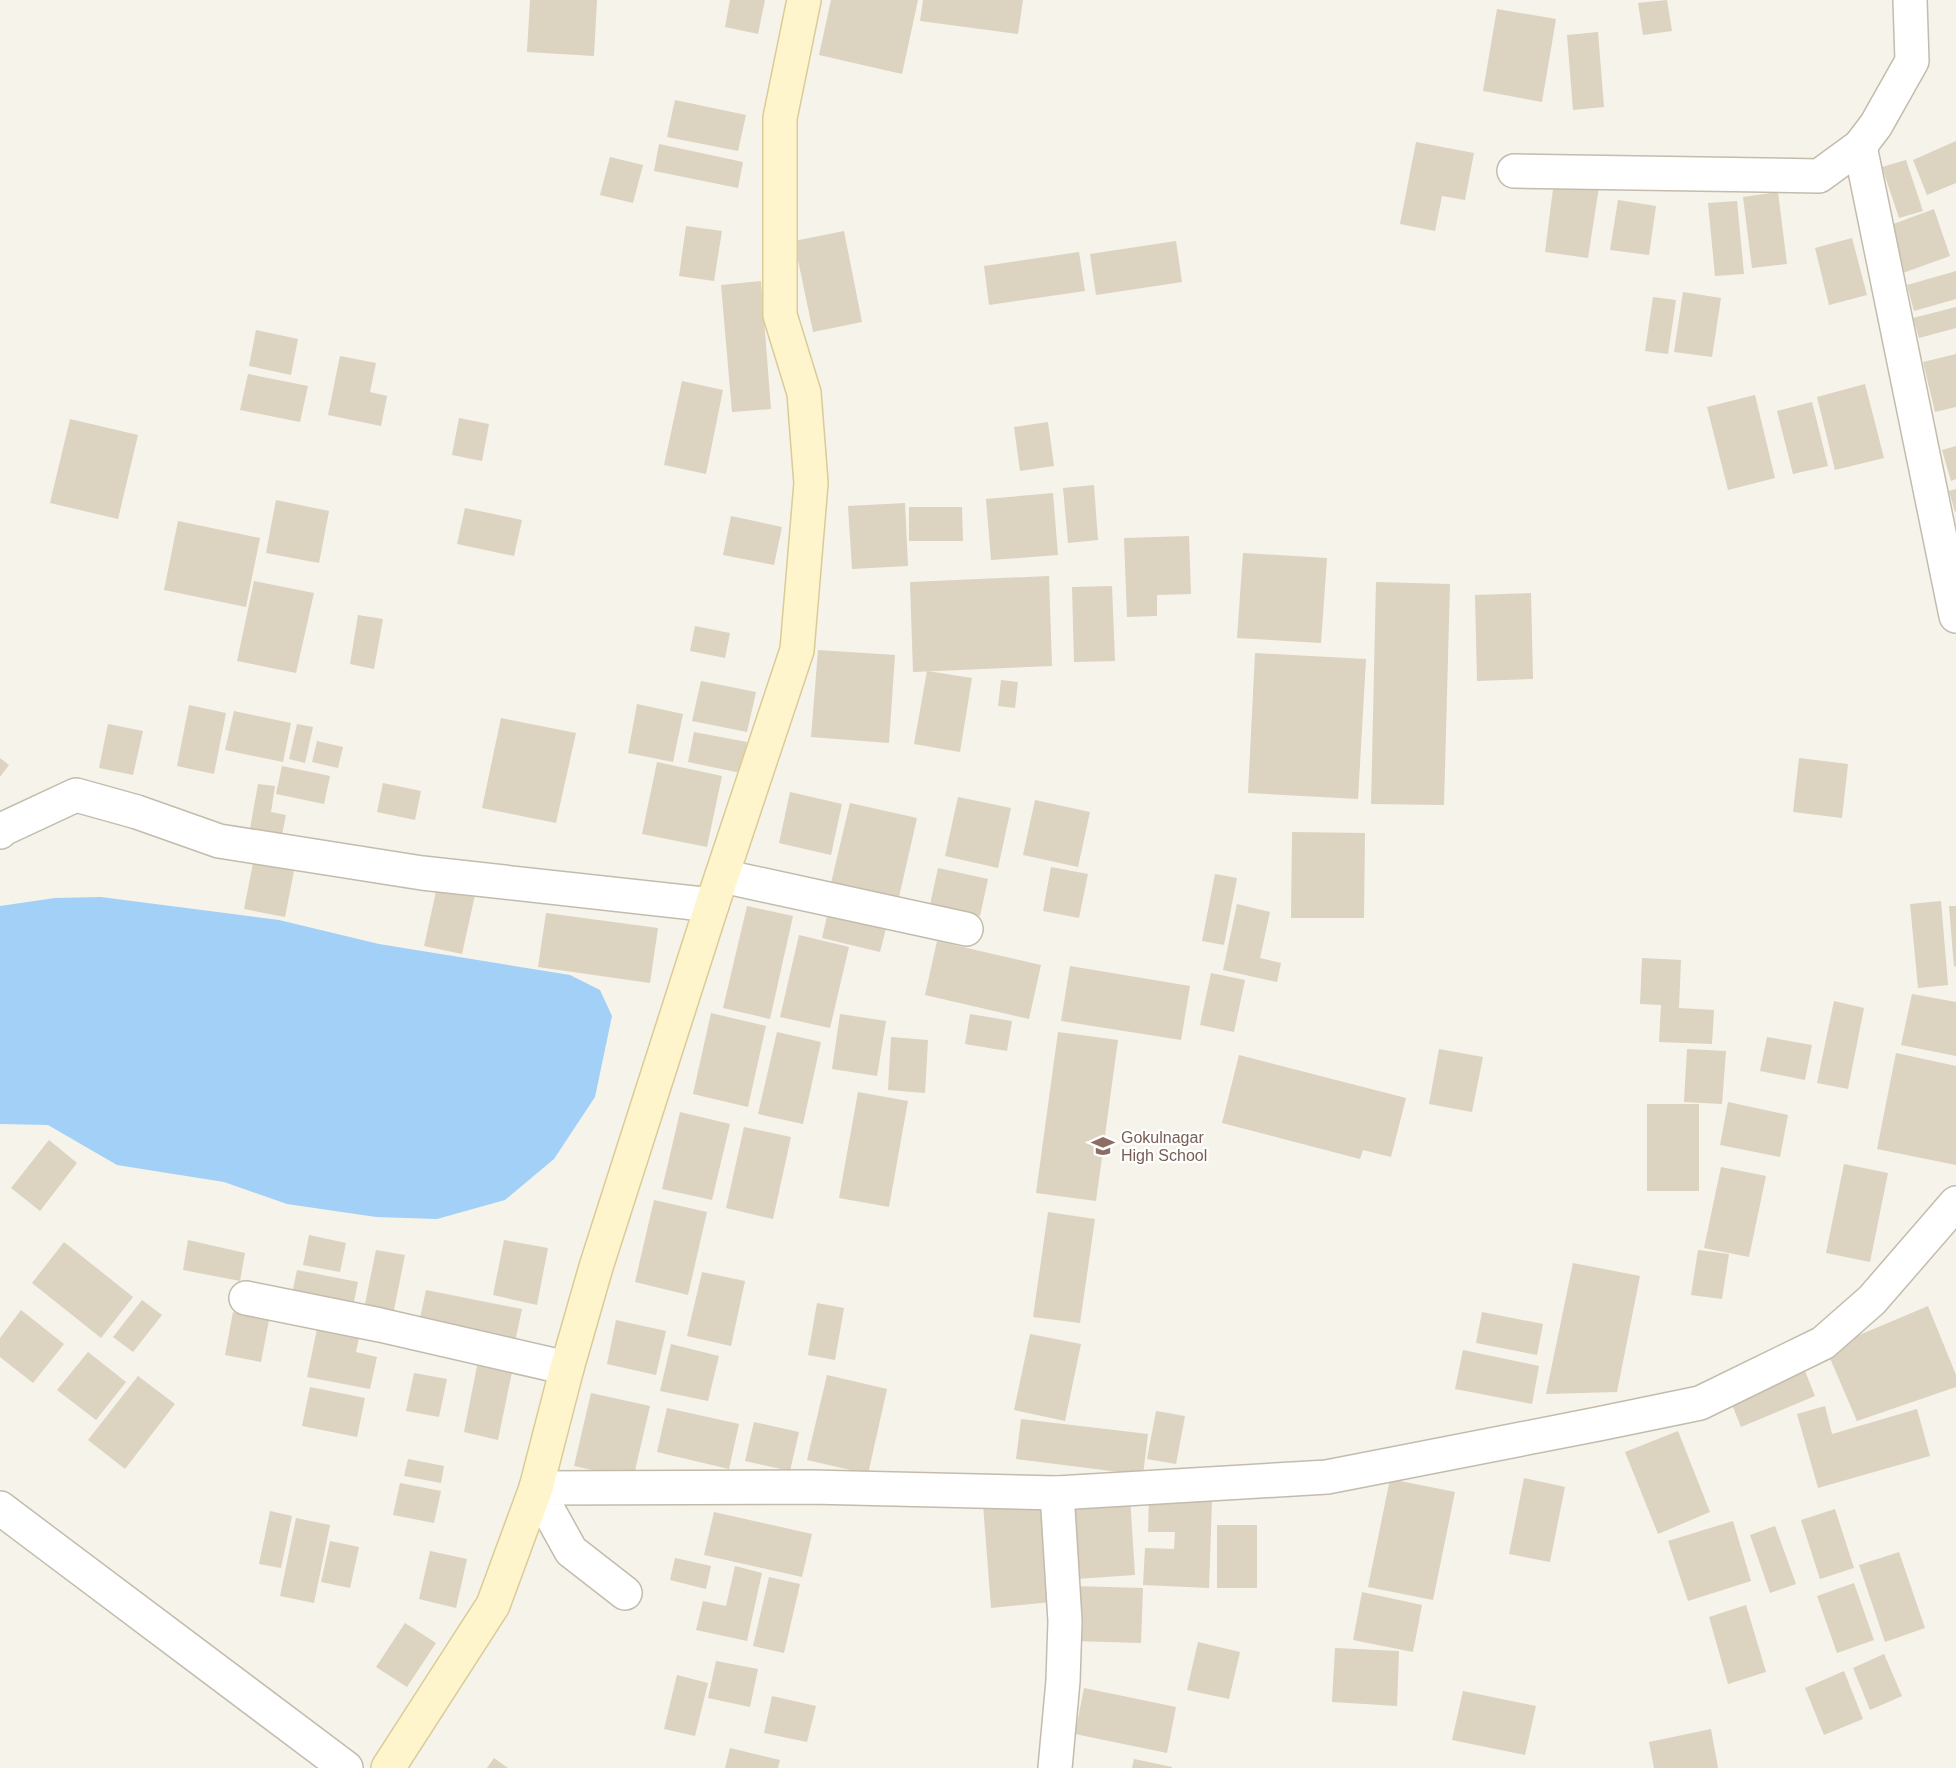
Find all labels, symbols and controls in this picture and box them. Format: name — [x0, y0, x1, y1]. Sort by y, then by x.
place label: Gokulnagar High School — [1121, 1129, 1207, 1164]
school or university icon: Gokulnagar High School — [1090, 1133, 1116, 1159]

